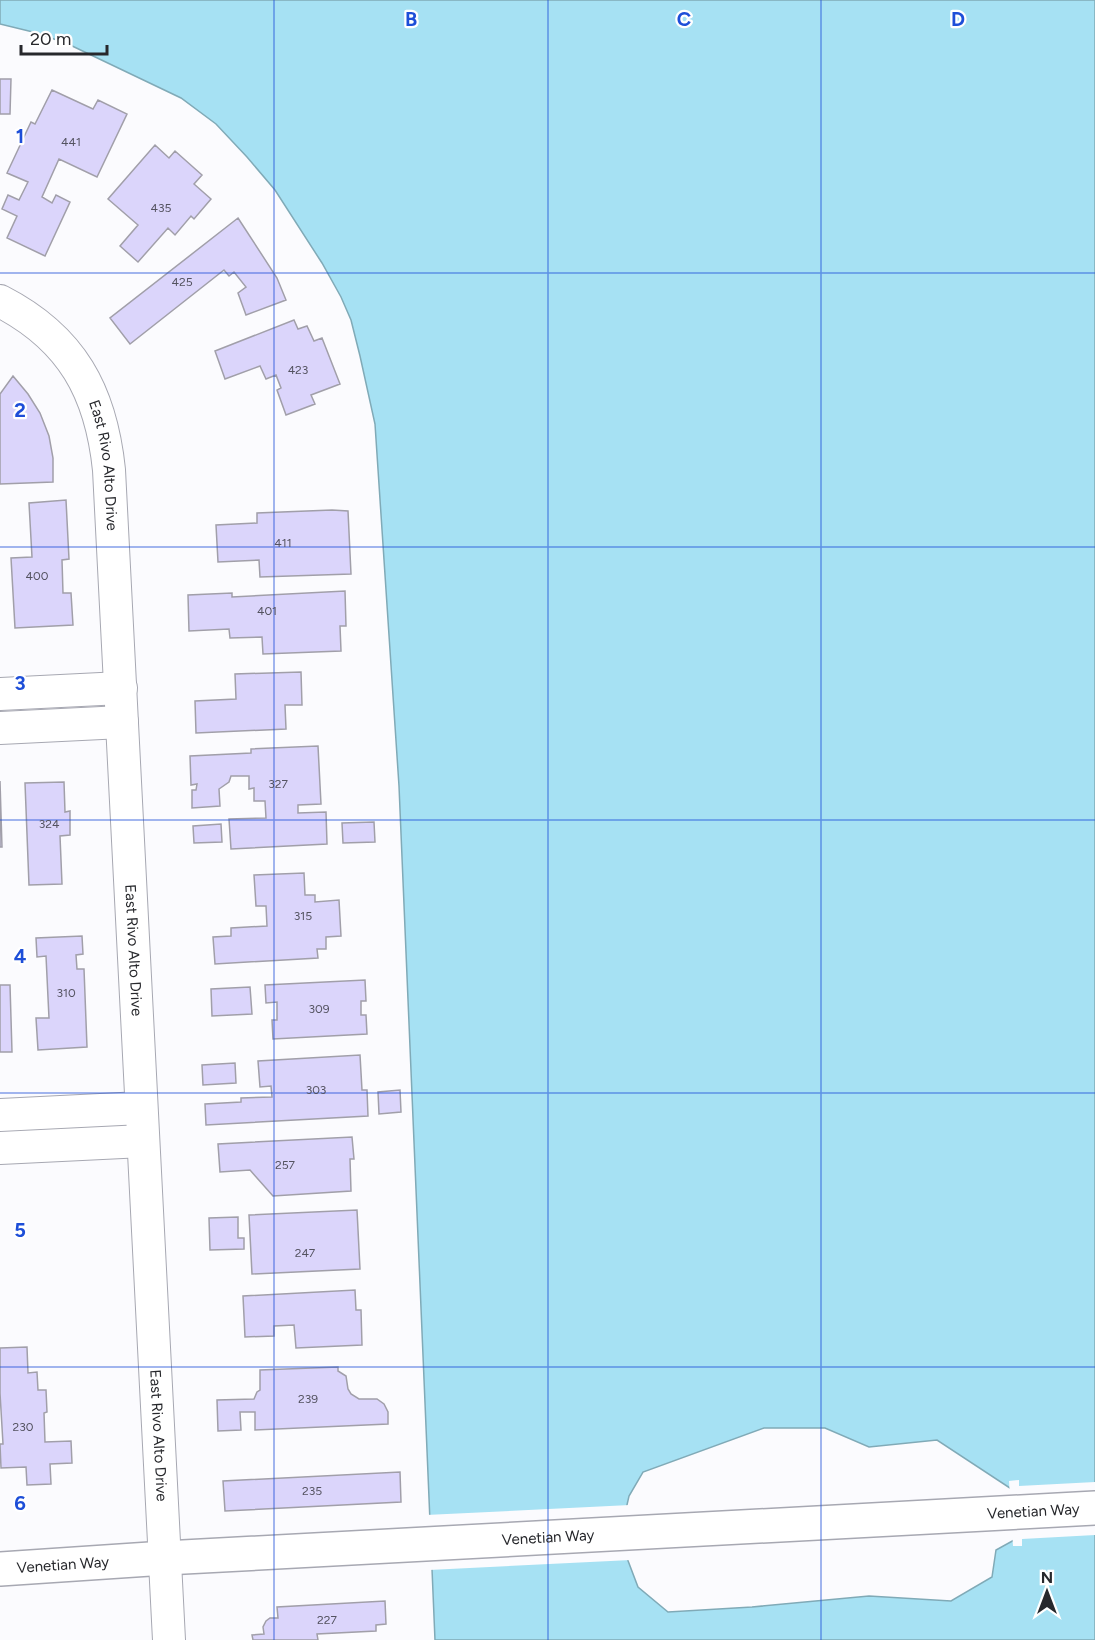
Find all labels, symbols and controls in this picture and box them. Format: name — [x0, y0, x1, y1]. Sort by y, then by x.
text: B — [405, 7, 417, 31]
text: C — [677, 7, 691, 31]
text: D — [951, 7, 965, 31]
scale bar — [21, 18, 106, 56]
text: 20 m — [30, 28, 71, 50]
text: 1 — [16, 124, 24, 148]
house number: 441 — [61, 135, 81, 149]
house number: 435 — [151, 201, 172, 215]
house number: 425 — [171, 275, 193, 289]
house number: 423 — [288, 363, 308, 377]
street label: East Rivo Alto Drive — [85, 397, 121, 531]
text: 2 — [14, 398, 26, 422]
house number: 411 — [274, 536, 292, 550]
house number: 400 — [26, 569, 49, 583]
house number: 401 — [257, 604, 277, 618]
text: 3 — [14, 671, 26, 695]
house number: 327 — [268, 777, 288, 791]
house number: 324 — [39, 817, 60, 831]
street label: East Rivo Alto Drive — [121, 884, 146, 1017]
house number: 315 — [294, 909, 312, 923]
text: 4 — [14, 944, 27, 968]
house number: 310 — [56, 986, 76, 1000]
house number: 309 — [308, 1002, 330, 1016]
house number: 303 — [306, 1083, 326, 1097]
house number: 257 — [275, 1158, 296, 1172]
text: 5 — [14, 1218, 26, 1242]
house number: 247 — [295, 1246, 316, 1260]
street label: East Rivo Alto Drive — [146, 1369, 171, 1502]
house number: 239 — [298, 1392, 318, 1406]
house number: 230 — [13, 1420, 34, 1434]
house number: 235 — [302, 1484, 322, 1498]
text: 6 — [14, 1491, 26, 1515]
street label: Venetian Way — [987, 1500, 1080, 1523]
street label: Venetian Way — [501, 1526, 595, 1549]
street label: Venetian Way — [16, 1553, 110, 1577]
north arrow — [1017, 1562, 1077, 1622]
text: N — [1041, 1568, 1053, 1587]
house number: 227 — [317, 1613, 337, 1627]

